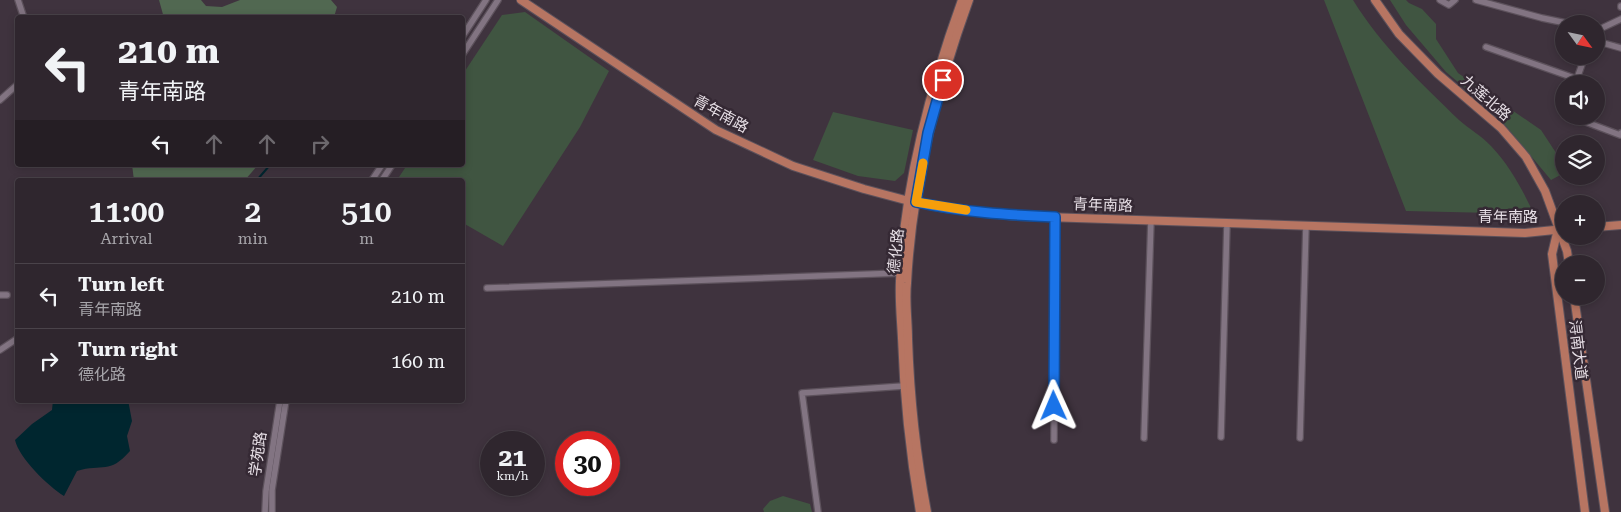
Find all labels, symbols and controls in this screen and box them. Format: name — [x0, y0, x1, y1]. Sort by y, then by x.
north arrow — [1555, 15, 1605, 65]
map controls — [1555, 15, 1605, 305]
text: 210 m — [118, 31, 219, 72]
icon: left — [35, 35, 100, 100]
pin — [922, 59, 964, 101]
icon: arrive — [929, 66, 957, 94]
street label: 九莲北路 — [1457, 72, 1515, 124]
button: sound — [1555, 75, 1605, 125]
text: 青年南路 — [118, 79, 206, 104]
street label: 青年南路 — [690, 92, 752, 136]
icon: left — [147, 130, 175, 158]
icon: ahead — [200, 130, 228, 158]
icon: ahead — [253, 130, 281, 158]
icon: right — [306, 130, 334, 158]
button: layers — [1555, 135, 1605, 185]
text: 11:00 — [88, 194, 164, 229]
text: 2 — [244, 194, 261, 229]
text: 510 — [341, 194, 392, 229]
street label: 青年南路 — [1073, 195, 1133, 215]
button: + — [1555, 195, 1605, 245]
street label: 青年南路 — [1478, 208, 1538, 226]
street label: 德化路 — [885, 228, 907, 274]
text: Arrival — [100, 229, 152, 248]
text: min — [238, 229, 268, 248]
text: m — [359, 229, 374, 248]
button: − — [1555, 255, 1605, 305]
text: Turn left — [78, 273, 164, 296]
icon: left — [35, 282, 63, 310]
text: 210 m — [391, 285, 445, 308]
text: 青年南路 — [78, 300, 142, 319]
street label: 浔南大道 — [1565, 319, 1591, 381]
text: Turn right — [78, 338, 178, 361]
icon: right — [35, 347, 63, 375]
text: 160 m — [391, 350, 445, 373]
text: 德化路 — [78, 365, 126, 384]
position arrow — [1027, 379, 1079, 431]
street label: 学苑路 — [246, 430, 270, 478]
speed limit sign: 30 — [555, 431, 620, 496]
text: 21 — [498, 443, 527, 472]
text: km/h — [496, 469, 529, 483]

